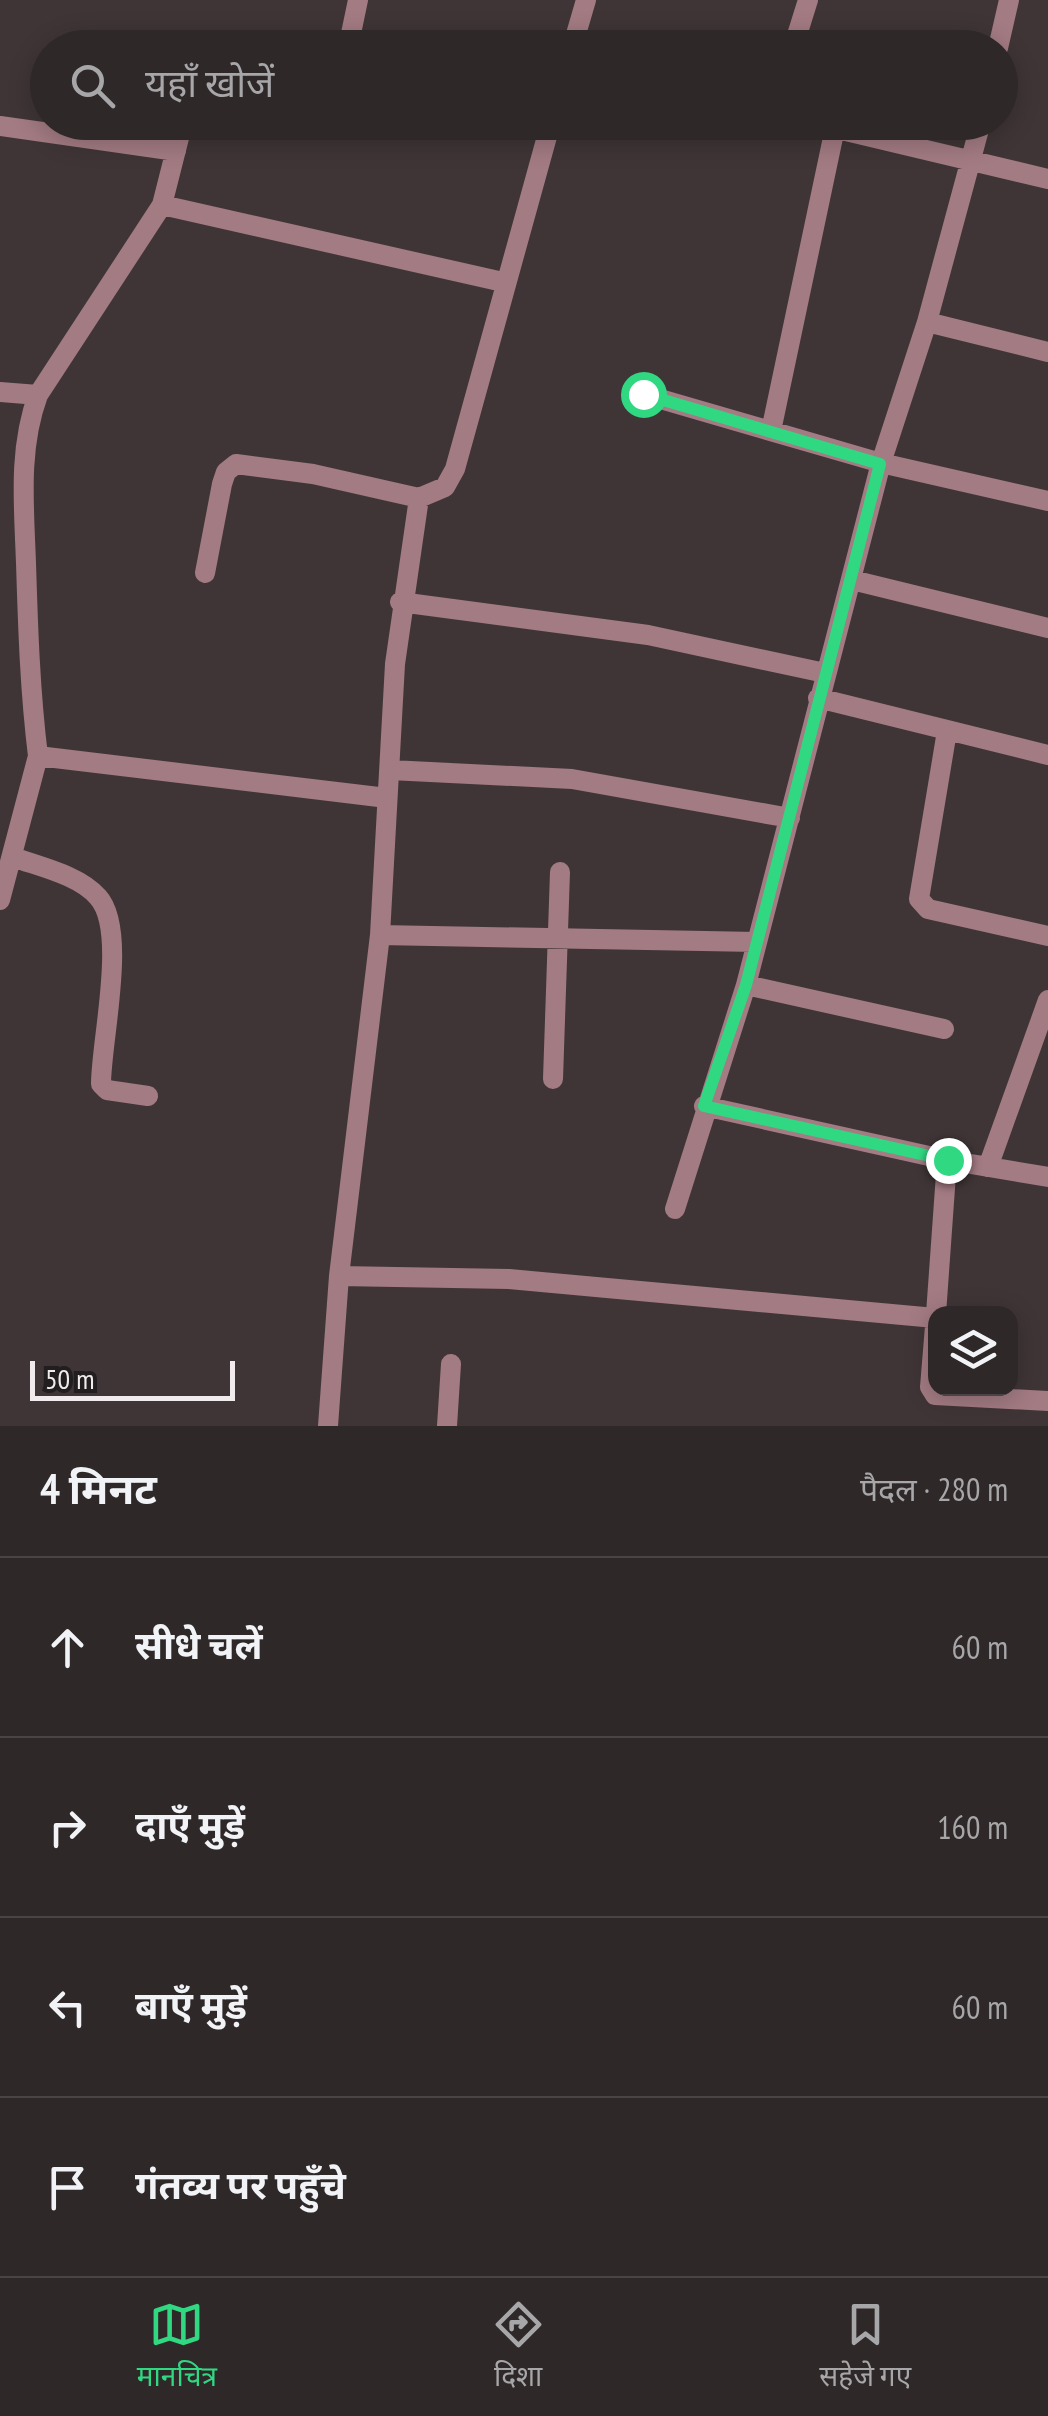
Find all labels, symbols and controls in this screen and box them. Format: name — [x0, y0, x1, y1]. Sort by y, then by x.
search box — [30, 30, 1018, 140]
icon: search — [65, 58, 120, 113]
text: यहाँ खोजें — [145, 58, 274, 107]
route start — [621, 372, 667, 418]
route end — [926, 1138, 972, 1184]
map controls — [928, 1306, 1018, 1396]
button: layers — [928, 1306, 1018, 1396]
scale bar — [30, 1356, 235, 1400]
text: 50 m — [45, 1360, 94, 1397]
text: 4 मिनट — [40, 1461, 157, 1516]
text: पैदल · 280 m — [860, 1468, 1008, 1510]
icon: ahead — [40, 1620, 95, 1675]
text: सीधे चलें — [135, 1620, 263, 1669]
text: 60 m — [952, 1626, 1008, 1668]
icon: right — [40, 1800, 95, 1855]
text: दाएँ मुड़ें — [135, 1800, 245, 1849]
text: 160 m — [937, 1806, 1008, 1848]
icon: left — [40, 1980, 95, 2035]
text: बाएँ मुड़ें — [135, 1980, 247, 2029]
text: 60 m — [952, 1986, 1008, 2028]
icon: arrive — [40, 2160, 95, 2215]
text: गंतव्य पर पहुँचे — [135, 2160, 346, 2209]
tab: मानचित्र — [137, 2297, 217, 2397]
tab: दिशा — [491, 2297, 546, 2397]
tab: सहेजे गए — [819, 2297, 911, 2397]

